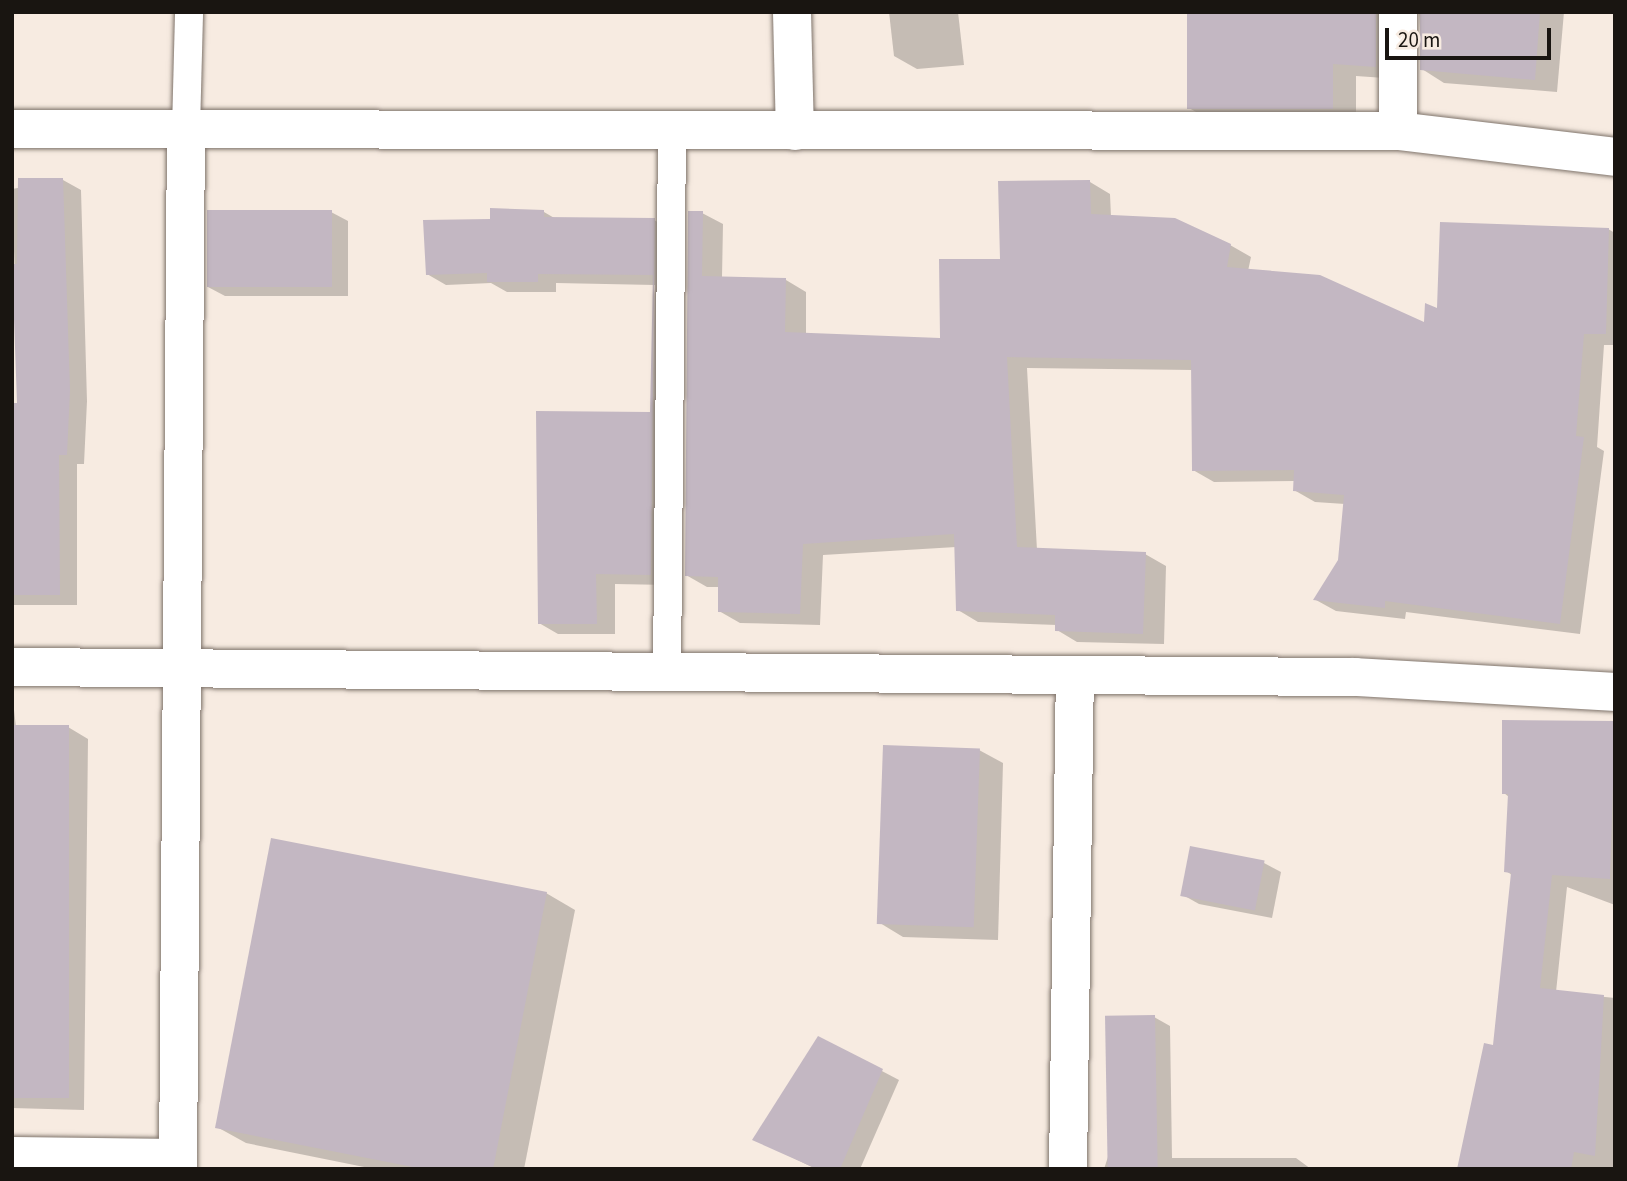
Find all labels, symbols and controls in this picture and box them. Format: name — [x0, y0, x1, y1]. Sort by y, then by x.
scale bar — [1389, 14, 1555, 58]
text: 20 m — [1398, 25, 1440, 55]

